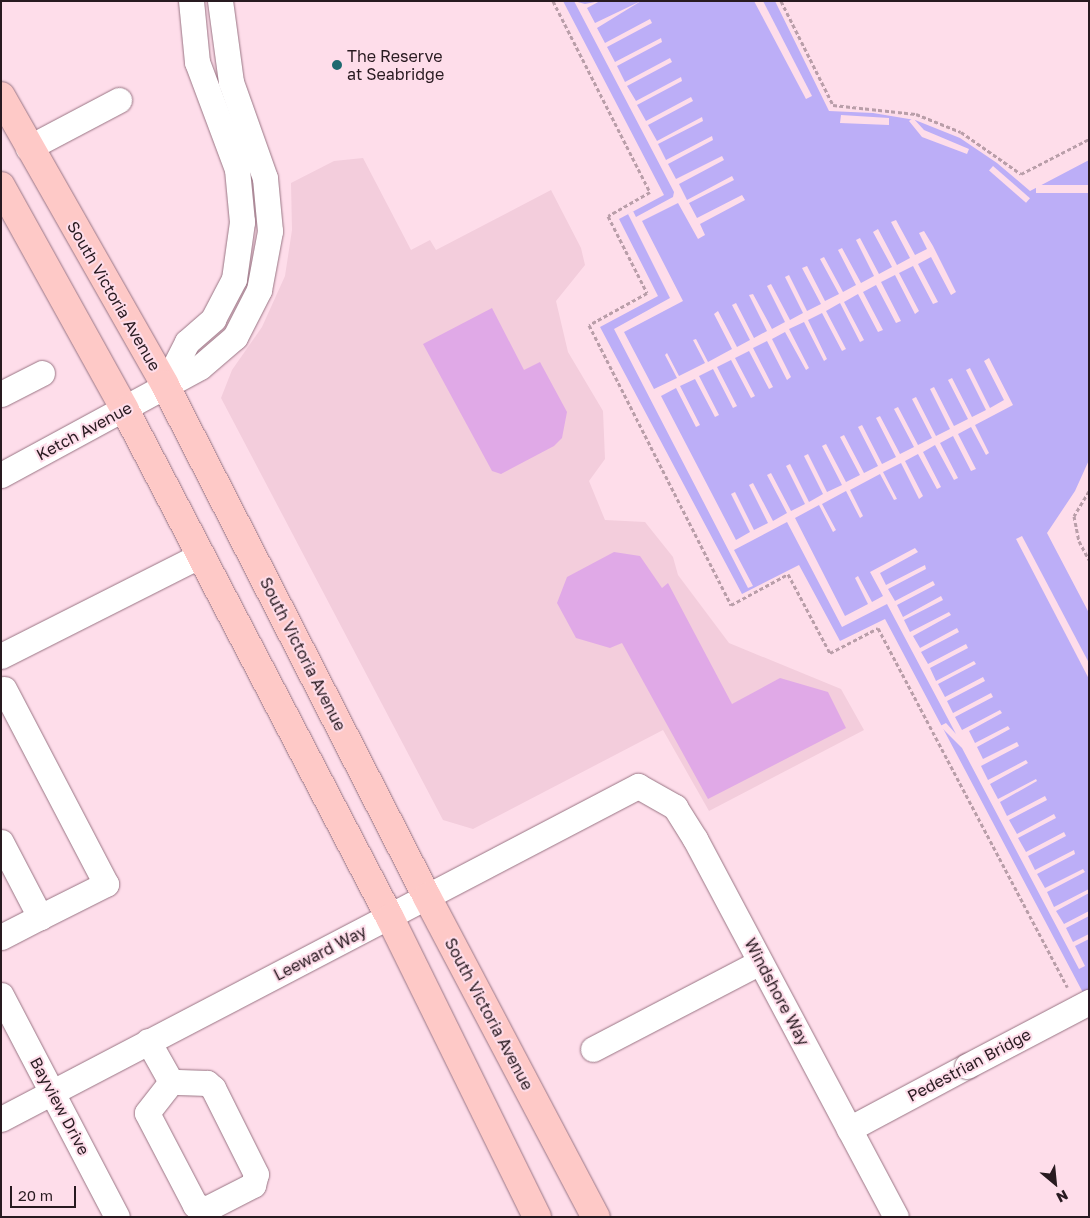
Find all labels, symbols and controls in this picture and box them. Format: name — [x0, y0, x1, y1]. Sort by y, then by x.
place label: The Reserve at Seabridge — [347, 46, 444, 84]
marker: The Reserve at Seabridge — [331, 59, 343, 71]
street label: South Victoria Avenue — [63, 218, 165, 374]
street label: Ketch Avenue — [33, 398, 135, 464]
street label: South Victoria Avenue — [256, 574, 350, 734]
street label: Leeward Way — [270, 921, 370, 985]
street label: South Victoria Avenue — [441, 935, 537, 1093]
street label: Windshore Way — [741, 935, 813, 1049]
street label: Pedestrian Bridge — [904, 1024, 1034, 1106]
street label: Bayview Drive — [26, 1054, 94, 1158]
north arrow — [1030, 1158, 1080, 1208]
scale bar — [12, 1176, 79, 1208]
text: 20 m — [18, 1186, 53, 1204]
text: N — [1054, 1187, 1071, 1207]

